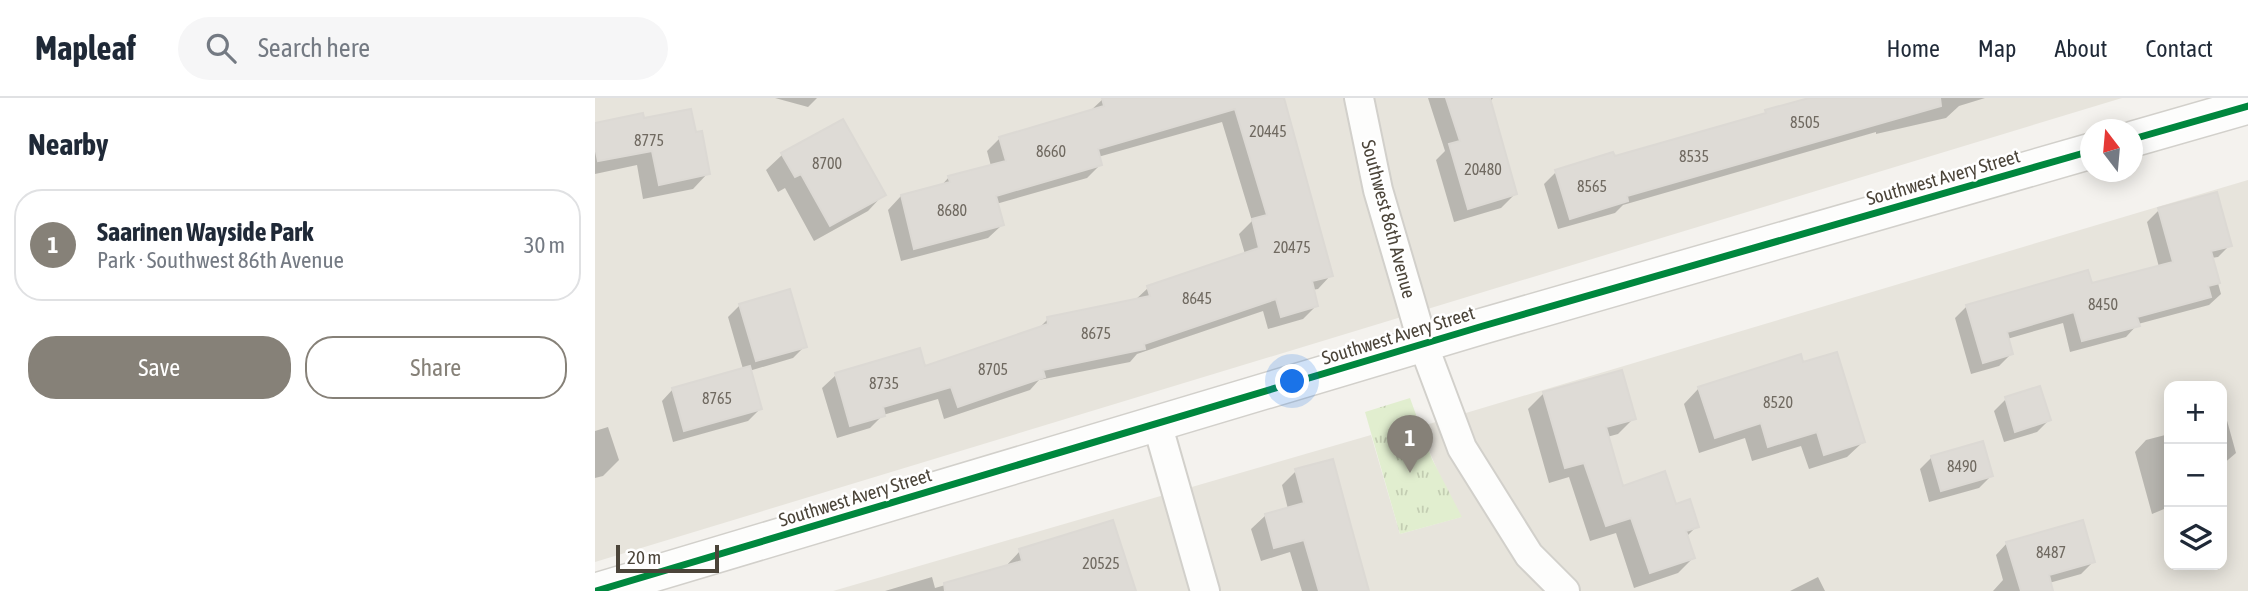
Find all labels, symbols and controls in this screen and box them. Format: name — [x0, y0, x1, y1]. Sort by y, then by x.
search box — [178, 17, 668, 80]
text: Mapleaf — [35, 29, 136, 67]
icon: search — [202, 29, 240, 67]
text: Search here — [258, 33, 370, 63]
text: Home — [1886, 35, 1940, 62]
text: Map — [1978, 35, 2016, 62]
text: About — [2054, 35, 2107, 62]
text: Contact — [2145, 35, 2213, 62]
house number: 8505 — [1790, 113, 1820, 131]
north arrow — [2080, 119, 2143, 182]
house number: 20445 — [1249, 122, 1287, 140]
text: Nearby — [28, 127, 108, 161]
house number: 8775 — [634, 131, 664, 149]
street label: Southwest 86th Avenue — [1357, 137, 1421, 301]
house number: 8660 — [1036, 142, 1066, 160]
street label: Southwest Avery Street — [1864, 145, 2022, 209]
house number: 8535 — [1679, 147, 1709, 165]
house number: 8700 — [812, 154, 842, 172]
house number: 20480 — [1464, 160, 1502, 178]
house number: 8565 — [1577, 177, 1607, 195]
house number: 8680 — [937, 201, 967, 219]
text: Saarinen Wayside Park — [97, 217, 313, 247]
text: 1 — [48, 232, 58, 258]
text: 30 m — [524, 232, 565, 258]
house number: 20475 — [1273, 238, 1311, 256]
text: Park · Southwest 86th Avenue — [97, 247, 344, 273]
house number: 8645 — [1182, 289, 1212, 307]
house number: 8450 — [2088, 295, 2118, 313]
street label: Southwest Avery Street — [1319, 301, 1477, 369]
house number: 8675 — [1081, 324, 1111, 342]
button: Save — [28, 336, 291, 399]
button: Share — [305, 336, 567, 399]
house number: 8705 — [978, 360, 1008, 378]
your location — [1275, 364, 1309, 398]
house number: 8735 — [869, 374, 899, 392]
map controls — [2164, 381, 2227, 570]
button: + — [2164, 381, 2227, 444]
house number: 8765 — [702, 389, 732, 407]
house number: 8520 — [1763, 393, 1793, 411]
pin: 1 — [1387, 415, 1433, 473]
button: − — [2164, 444, 2227, 507]
house number: 8490 — [1947, 457, 1977, 475]
street label: Southwest Avery Street — [776, 463, 934, 531]
button: layers — [2164, 507, 2227, 570]
scale bar — [616, 542, 719, 574]
house number: 8487 — [2036, 543, 2066, 561]
text: 20 m — [627, 546, 661, 568]
house number: 20525 — [1082, 554, 1120, 572]

